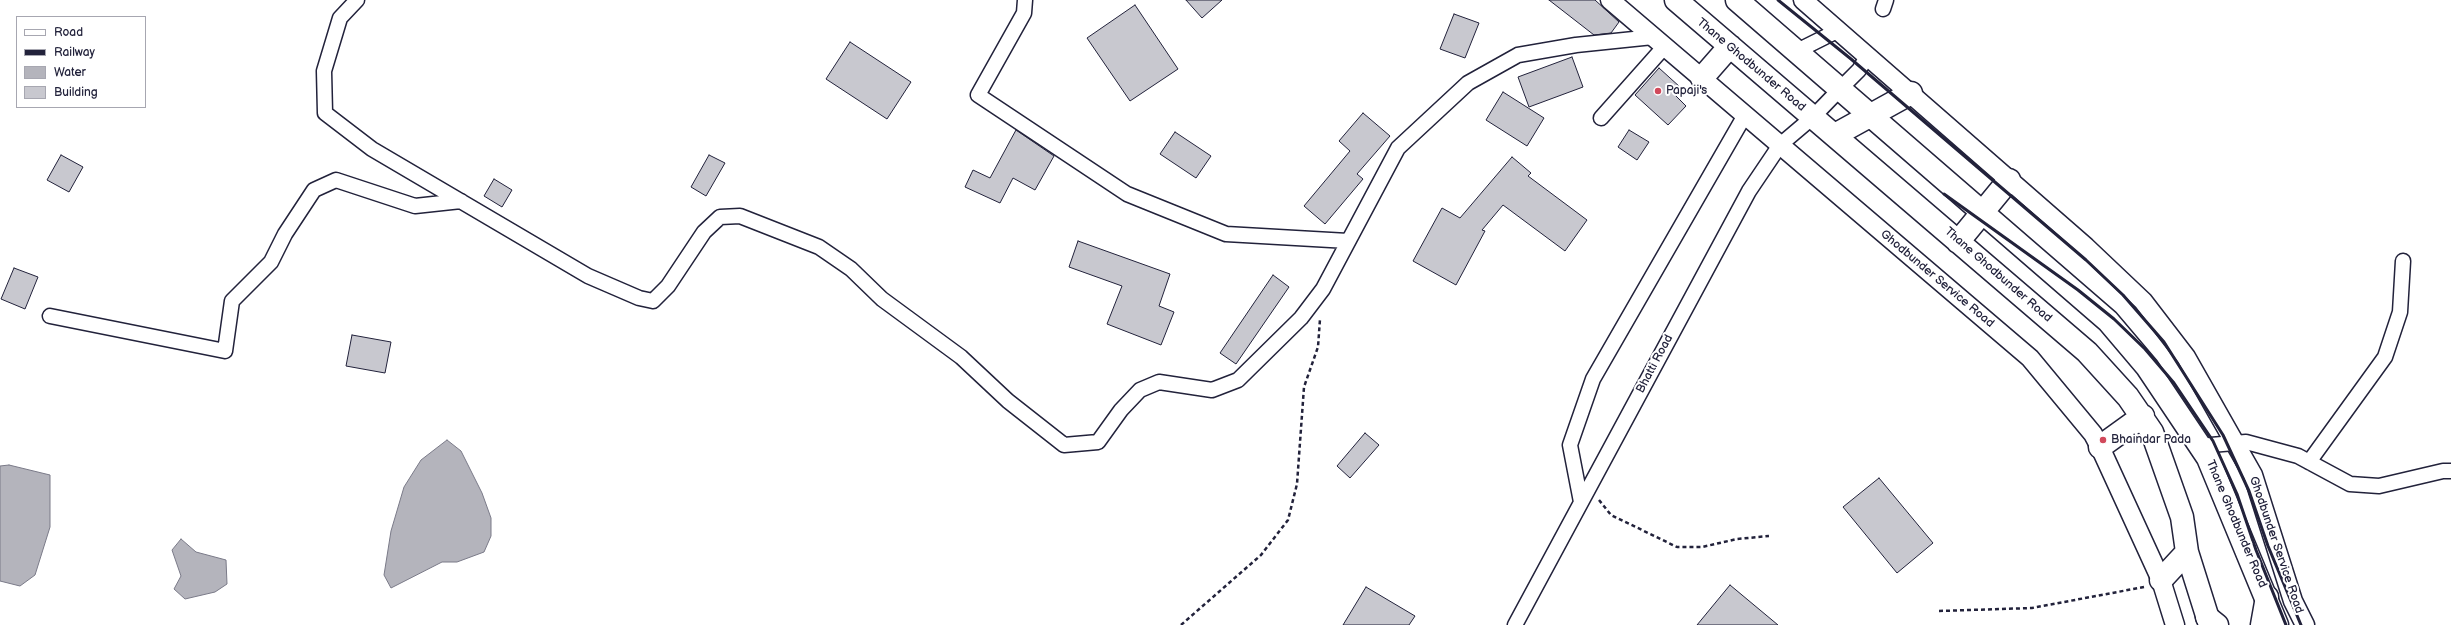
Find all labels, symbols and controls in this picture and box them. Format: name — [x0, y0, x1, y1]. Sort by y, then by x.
street label: Thane Ghodbunder Road — [1694, 15, 1808, 115]
legend — [16, 16, 146, 108]
text: Road — [54, 25, 83, 40]
text: Railway — [54, 45, 95, 60]
text: Water — [54, 65, 86, 80]
place label: Papaji's — [1666, 84, 1707, 98]
text: Building — [54, 85, 98, 100]
marker: Papaji's — [1653, 86, 1663, 96]
street label: Thane Ghodbunder Road — [1941, 224, 2055, 326]
street label: Ghodbunder Service Road — [1877, 227, 1997, 331]
street label: Bhatti Road — [1634, 332, 1676, 396]
place label: Bhaindar Pada — [2111, 433, 2191, 447]
marker: Bhaindar Pada — [2098, 435, 2108, 445]
street label: Thane Ghodbunder Road — [2203, 458, 2269, 590]
street label: Ghodbunder Service Road — [2246, 475, 2306, 615]

